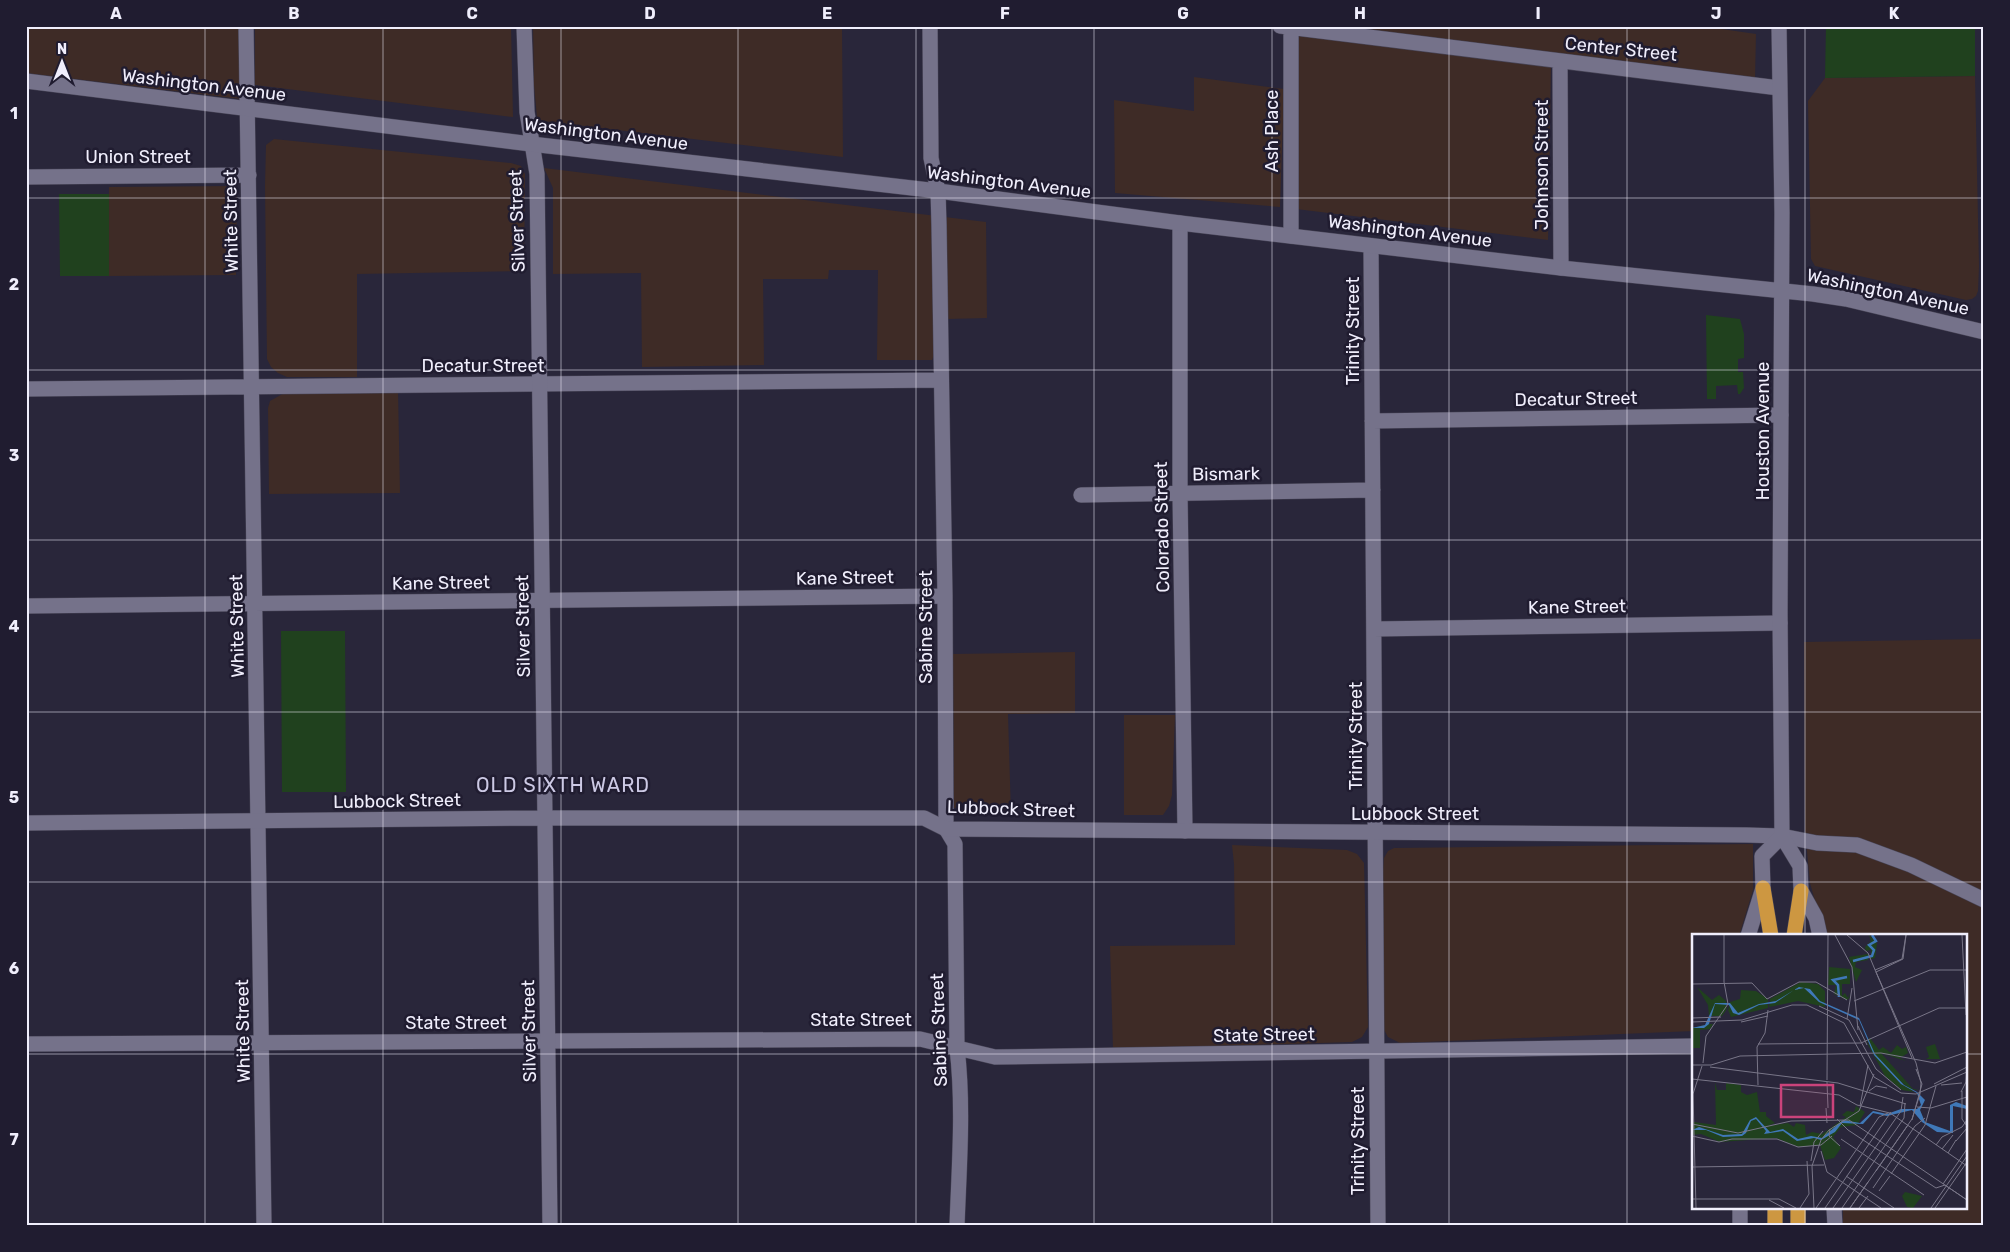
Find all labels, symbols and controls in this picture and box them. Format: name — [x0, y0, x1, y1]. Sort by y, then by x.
text: A — [110, 4, 122, 23]
text: B — [288, 4, 300, 23]
text: C — [466, 4, 478, 23]
text: D — [644, 4, 656, 23]
text: E — [822, 4, 832, 23]
text: F — [1000, 4, 1010, 23]
text: G — [1177, 4, 1189, 23]
text: H — [1354, 4, 1366, 23]
text: I — [1535, 4, 1541, 23]
text: J — [1711, 4, 1721, 23]
text: K — [1889, 4, 1900, 23]
street label: Center Street — [1564, 32, 1678, 66]
north arrow — [38, 38, 88, 88]
text: N — [57, 41, 67, 58]
street label: Washington Avenue — [121, 64, 287, 106]
street label: Ash Place — [1261, 90, 1283, 172]
street label: Johnson Street — [1531, 100, 1553, 230]
text: 1 — [10, 104, 18, 123]
street label: Washington Avenue — [523, 113, 689, 155]
street label: Union Street — [85, 146, 191, 168]
street label: Washington Avenue — [926, 161, 1092, 203]
street label: White Street — [219, 169, 243, 273]
street label: Silver Street — [504, 169, 530, 273]
street label: Washington Avenue — [1327, 210, 1493, 252]
street label: Washington Avenue — [1805, 264, 1971, 320]
text: 2 — [9, 275, 19, 294]
street label: Trinity Street — [1342, 277, 1364, 385]
street label: Decatur Street — [421, 355, 545, 377]
street label: Houston Avenue — [1752, 362, 1774, 500]
street label: Decatur Street — [1514, 387, 1638, 411]
text: 3 — [9, 446, 19, 465]
street label: Colorado Street — [1150, 461, 1174, 593]
street label: Bismark — [1192, 462, 1261, 486]
street label: Kane Street — [796, 566, 894, 590]
street label: Sabine Street — [915, 570, 937, 684]
street label: Kane Street — [392, 571, 490, 595]
street label: White Street — [225, 574, 249, 678]
street label: Silver Street — [511, 575, 535, 677]
street label: Kane Street — [1528, 595, 1626, 619]
text: 4 — [9, 617, 20, 636]
street label: Trinity Street — [1345, 682, 1367, 790]
district label: OLD SIXTH WARD — [476, 773, 650, 797]
text: 5 — [9, 788, 19, 807]
street label: Lubbock Street — [333, 789, 461, 813]
street label: Lubbock Street — [947, 796, 1075, 822]
street label: Lubbock Street — [1351, 803, 1479, 825]
inset map — [1692, 934, 1968, 1210]
text: 6 — [9, 959, 19, 978]
street label: Sabine Street — [926, 973, 952, 1087]
street label: White Street — [231, 979, 255, 1083]
street label: Silver Street — [517, 980, 541, 1082]
street label: State Street — [810, 1009, 912, 1031]
street label: State Street — [405, 1012, 507, 1034]
street label: State Street — [1213, 1023, 1315, 1047]
street label: Trinity Street — [1347, 1087, 1369, 1195]
text: 7 — [9, 1130, 19, 1149]

